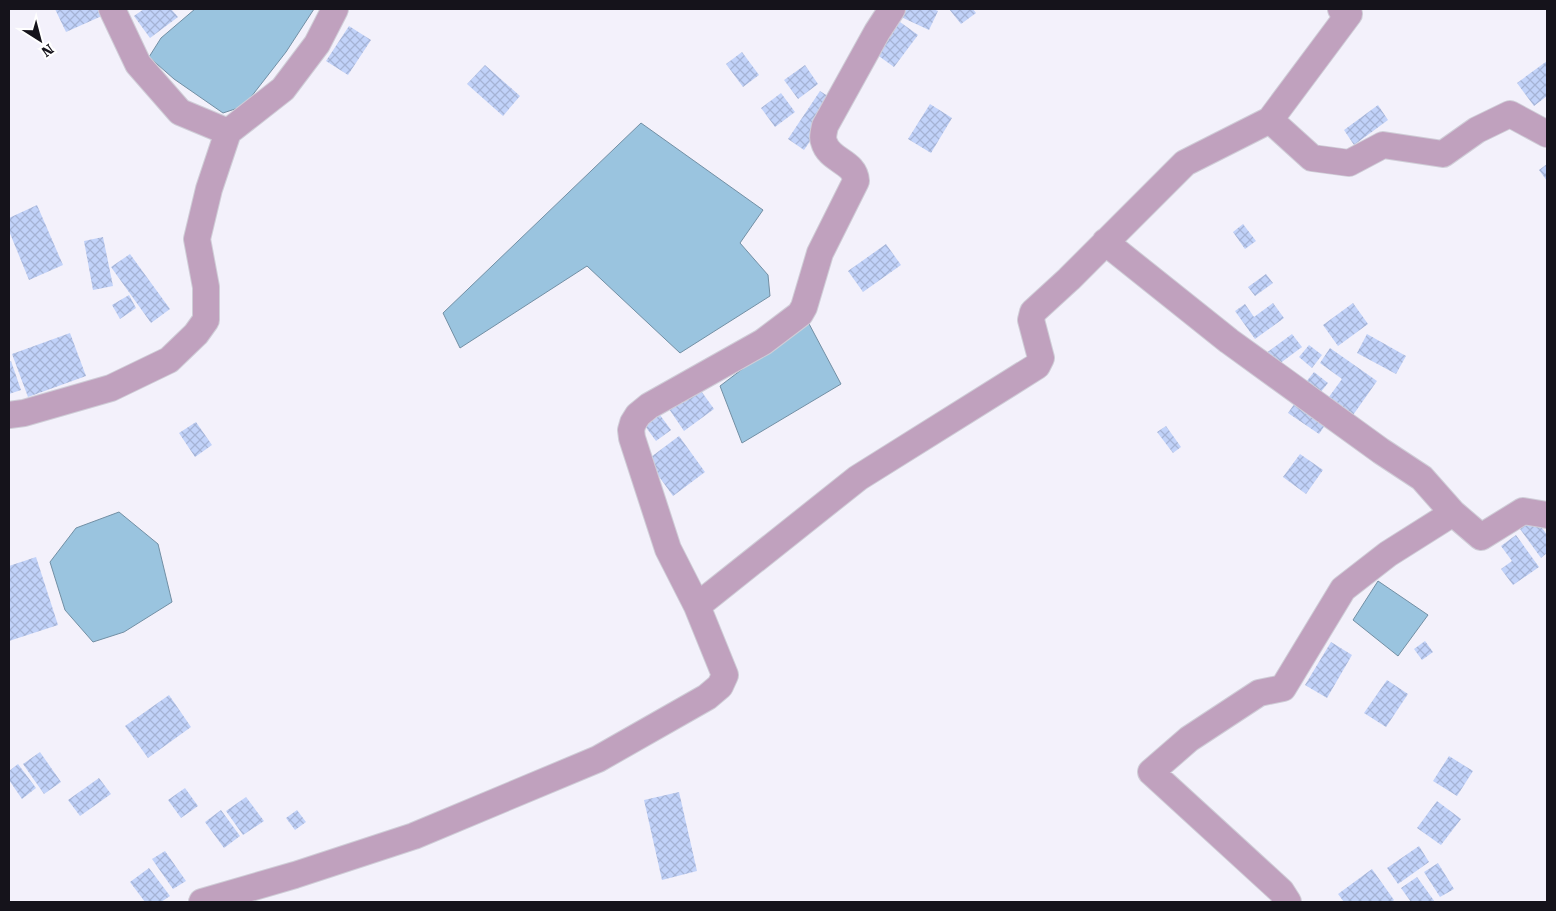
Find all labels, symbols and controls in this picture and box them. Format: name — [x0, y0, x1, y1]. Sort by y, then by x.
north arrow — [15, 15, 65, 65]
text: N — [38, 41, 57, 60]

